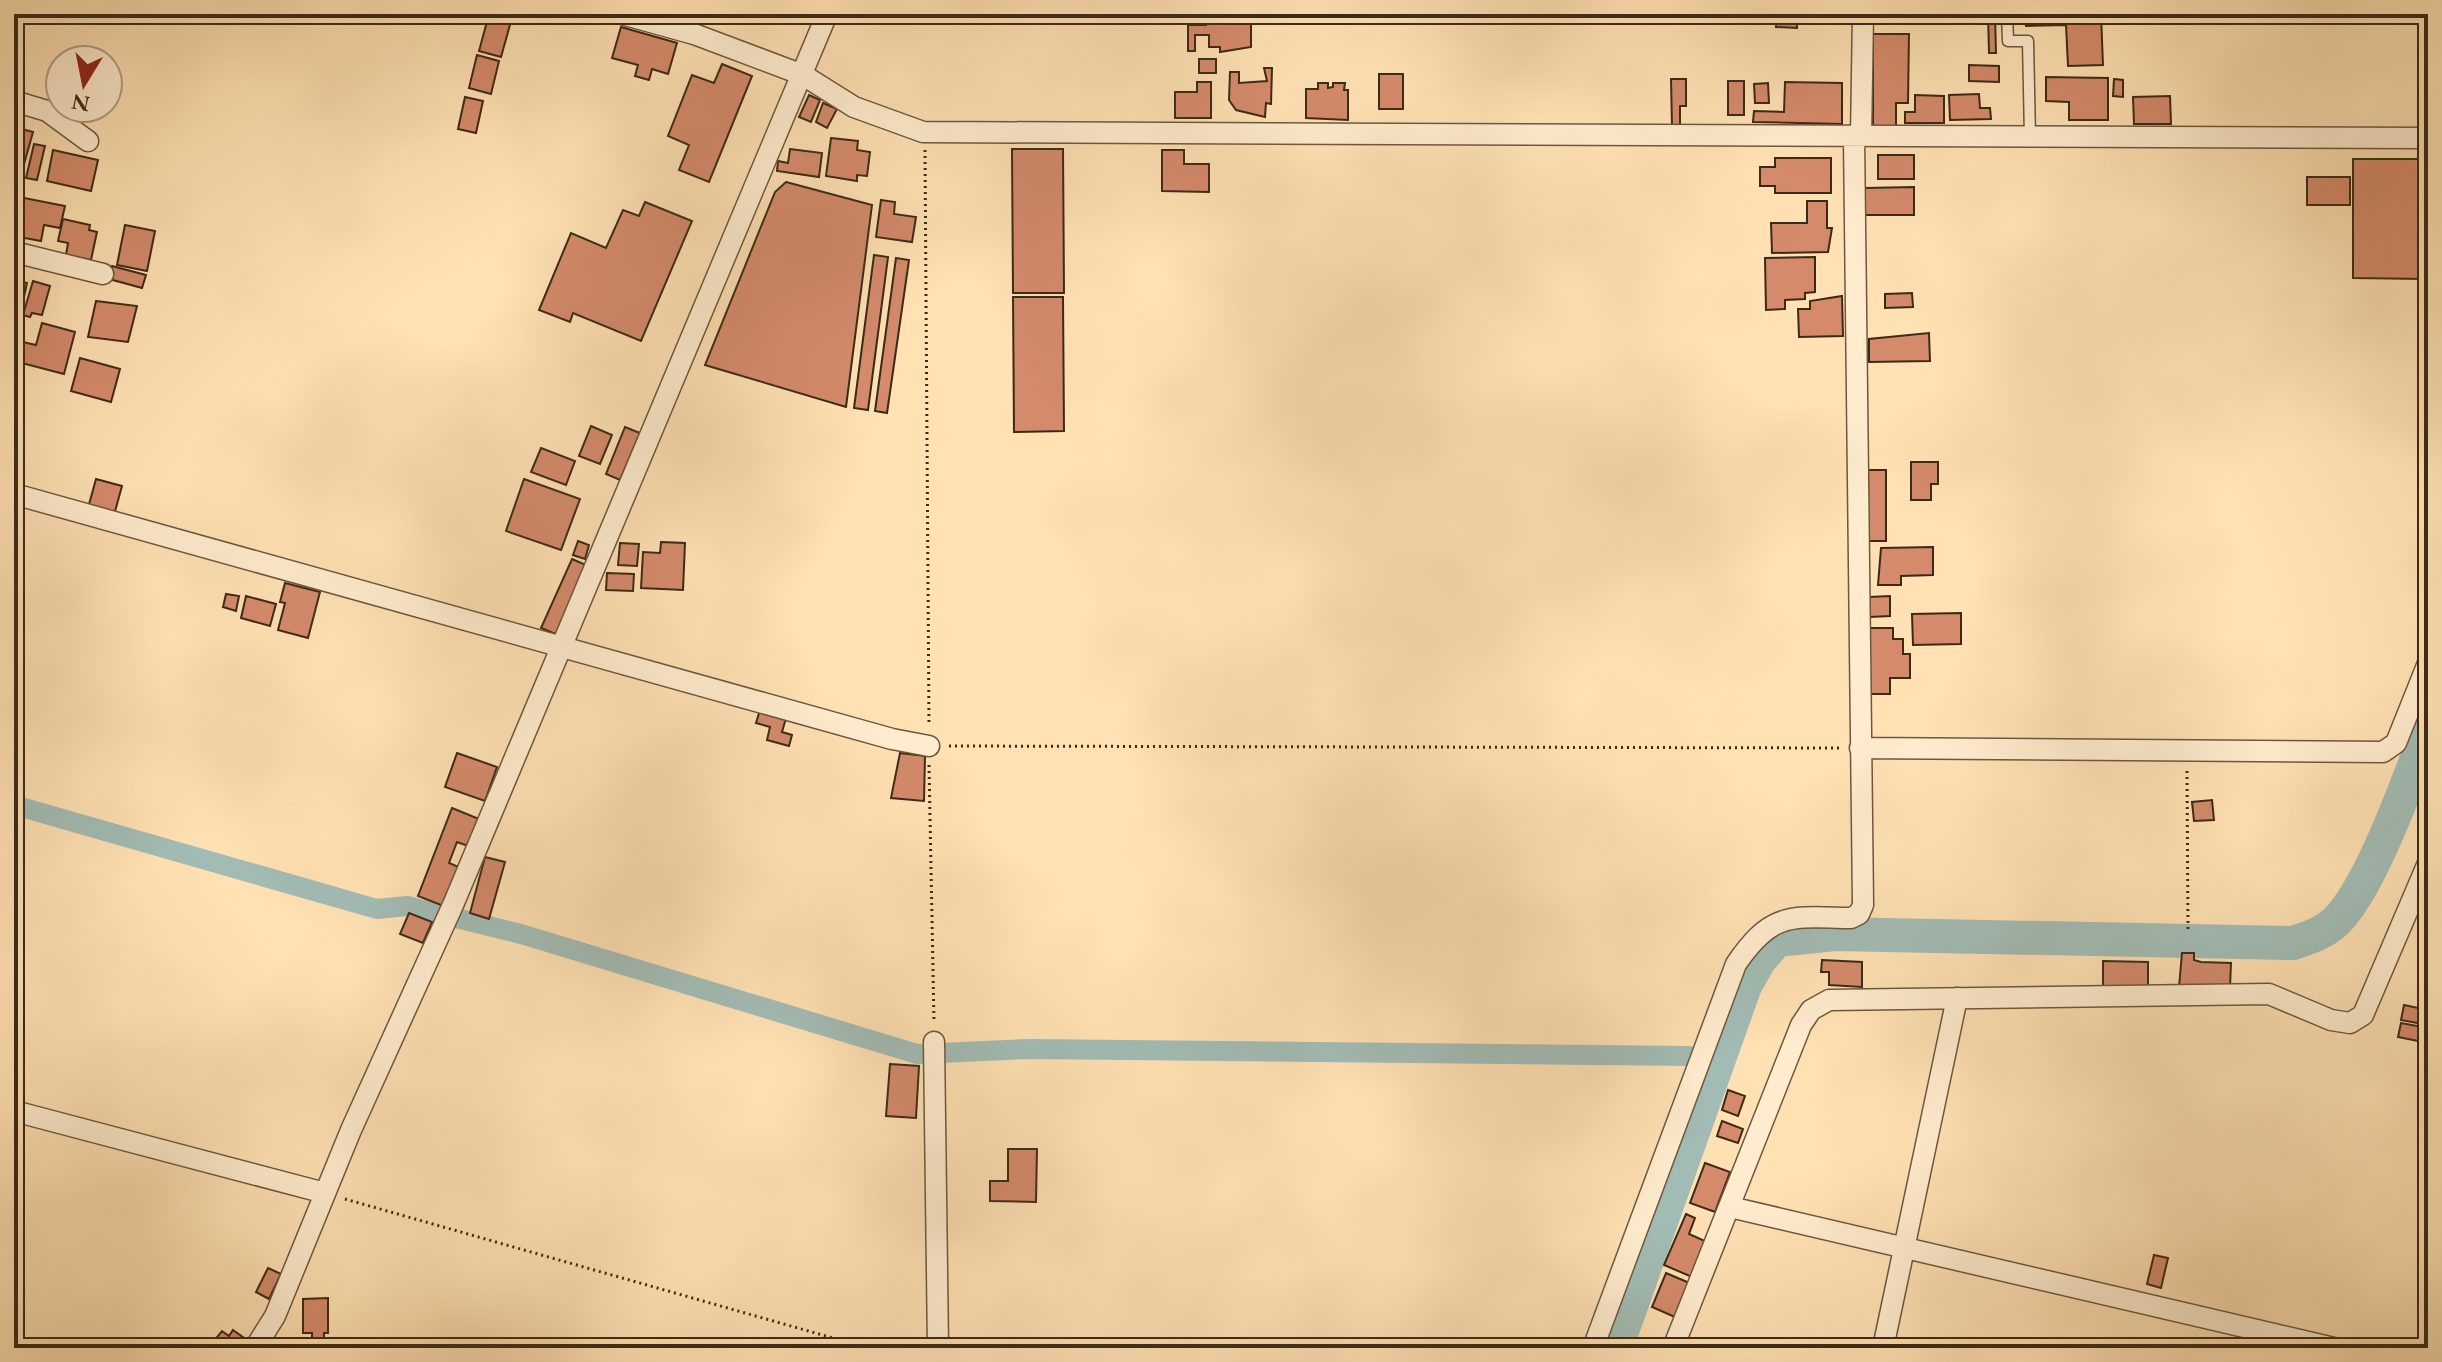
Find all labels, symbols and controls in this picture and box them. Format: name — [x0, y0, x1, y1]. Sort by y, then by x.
north arrow — [44, 44, 124, 124]
text: N — [69, 87, 92, 119]

